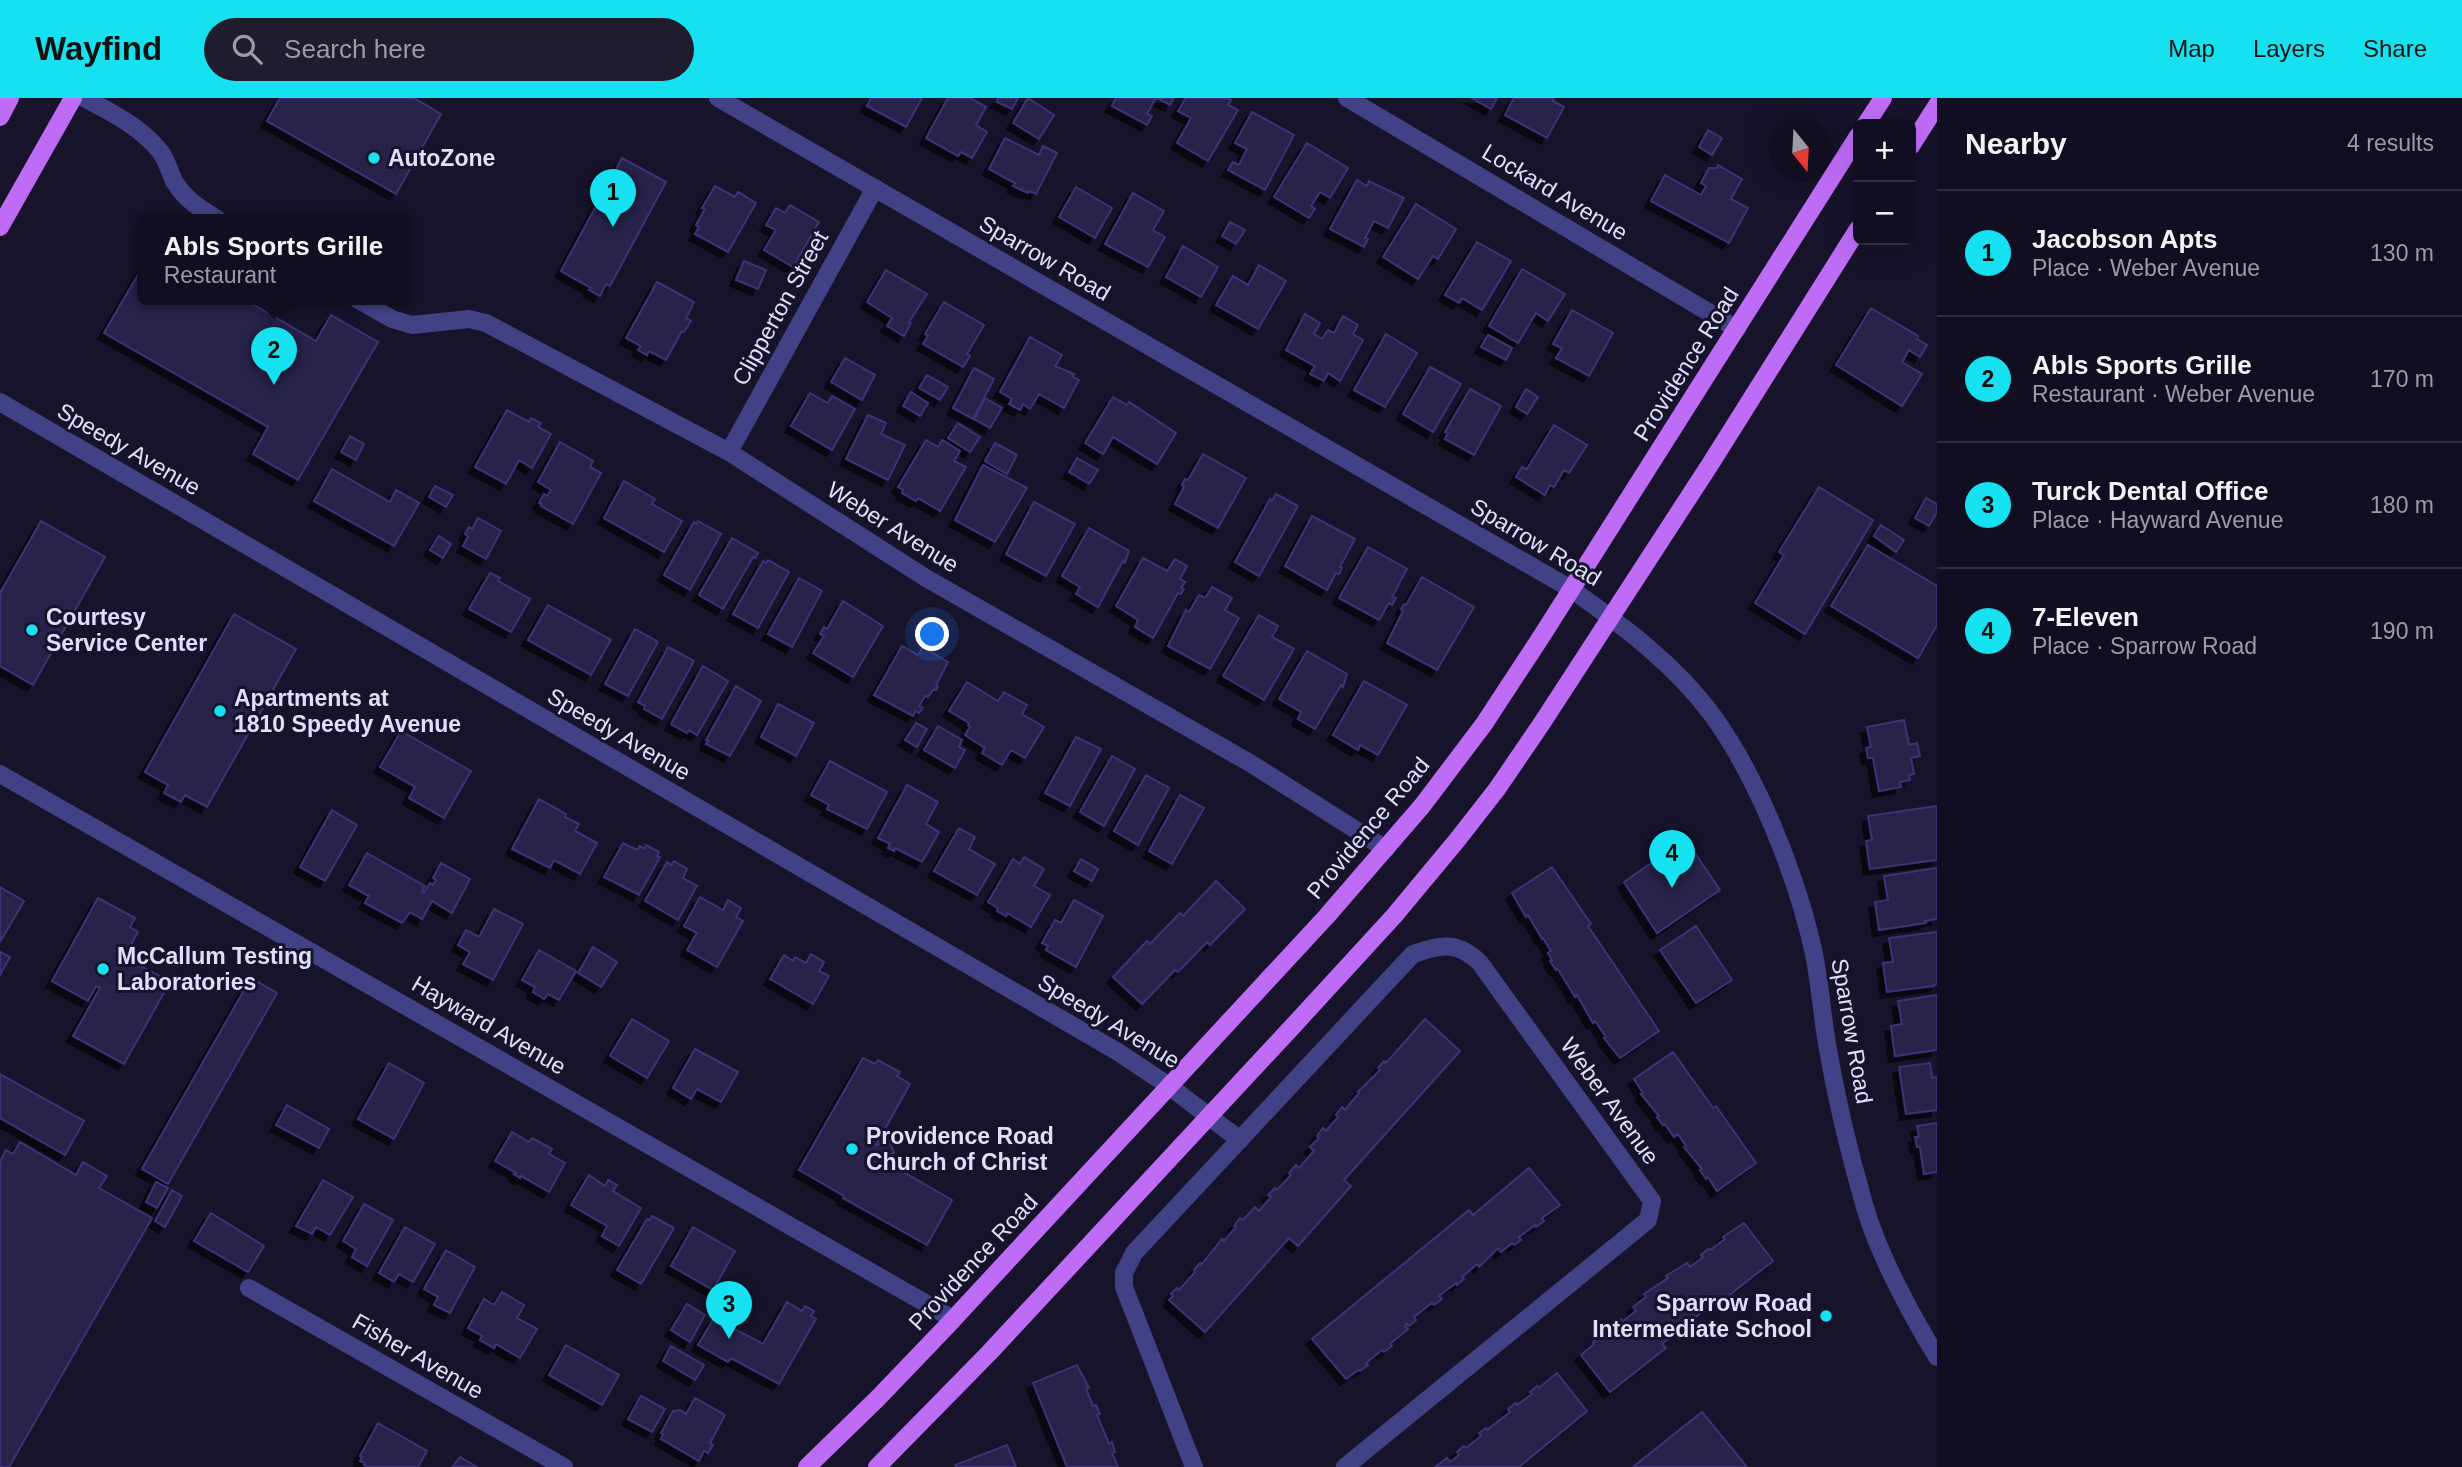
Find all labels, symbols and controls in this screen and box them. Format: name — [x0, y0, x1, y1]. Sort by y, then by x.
search box — [204, 18, 694, 81]
text: Wayfind — [35, 30, 162, 67]
icon: search — [228, 30, 266, 68]
text: Search here — [284, 34, 426, 64]
text: Map — [2168, 35, 2215, 62]
text: Layers — [2253, 35, 2325, 62]
text: Share — [2363, 35, 2427, 62]
north arrow — [1769, 119, 1832, 182]
map controls — [1853, 119, 1916, 245]
button: + — [1853, 119, 1916, 182]
text: Nearby — [1965, 127, 2067, 160]
text: 4 results — [2347, 130, 2434, 156]
street label: Lockard Avenue — [1478, 138, 1632, 246]
place label: AutoZone — [388, 145, 495, 171]
marker: AutoZone — [366, 150, 382, 166]
pin: 1 — [590, 169, 636, 227]
button: − — [1853, 182, 1916, 245]
street label: Sparrow Road — [975, 210, 1115, 306]
popup — [137, 214, 410, 305]
text: Jacobson Apts — [2032, 224, 2217, 254]
street label: Clipperton Street — [727, 226, 834, 390]
text: Abls Sports Grille — [164, 231, 383, 261]
text: 1 — [1982, 240, 1994, 266]
text: 130 m — [2370, 240, 2434, 266]
text: Place · Weber Avenue — [2032, 255, 2260, 281]
text: Restaurant — [164, 262, 276, 288]
street label: Providence Road — [1628, 282, 1744, 446]
pin: 2 — [251, 327, 297, 385]
text: Abls Sports Grille — [2032, 350, 2252, 380]
text: 2 — [1982, 366, 1994, 392]
text: 170 m — [2370, 366, 2434, 392]
text: Restaurant · Weber Avenue — [2032, 381, 2315, 407]
street label: Speedy Avenue — [53, 398, 205, 500]
street label: Weber Avenue — [822, 476, 964, 578]
text: Turck Dental Office — [2032, 476, 2268, 506]
text: 3 — [1982, 492, 1994, 518]
text: 180 m — [2370, 492, 2434, 518]
street label: Sparrow Road — [1466, 493, 1606, 591]
text: Place · Hayward Avenue — [2032, 507, 2283, 533]
text: 7-Eleven — [2032, 602, 2139, 632]
place label: Courtesy Service Center — [46, 604, 207, 656]
your location — [915, 617, 949, 651]
text: 4 — [1982, 618, 1994, 644]
text: 190 m — [2370, 618, 2434, 644]
marker: Courtesy Service Center — [24, 622, 40, 638]
text: Place · Sparrow Road — [2032, 633, 2257, 659]
street label: Speedy Avenue — [543, 683, 695, 785]
place label: Apartments at 1810 Speedy Avenue — [234, 685, 461, 737]
marker: Apartments at 1810 Speedy Avenue — [212, 703, 228, 719]
street label: Providence Road — [1301, 752, 1435, 904]
pin: 4 — [1649, 830, 1695, 888]
place label: McCallum Testing Laboratories — [117, 943, 312, 995]
street label: Sparrow Road — [1826, 956, 1878, 1106]
marker: McCallum Testing Laboratories — [95, 961, 111, 977]
street label: Speedy Avenue — [1033, 968, 1185, 1074]
street label: Hayward Avenue — [407, 970, 571, 1080]
street label: Weber Avenue — [1555, 1033, 1665, 1169]
place label: Providence Road Church of Christ — [866, 1123, 1054, 1175]
marker: Providence Road Church of Christ — [844, 1141, 860, 1157]
street label: Providence Road — [903, 1189, 1043, 1335]
pin: 3 — [706, 1281, 752, 1339]
place label: Sparrow Road Intermediate School — [1592, 1290, 1812, 1342]
street label: Fisher Avenue — [348, 1308, 488, 1404]
marker: Sparrow Road Intermediate School — [1818, 1308, 1834, 1324]

